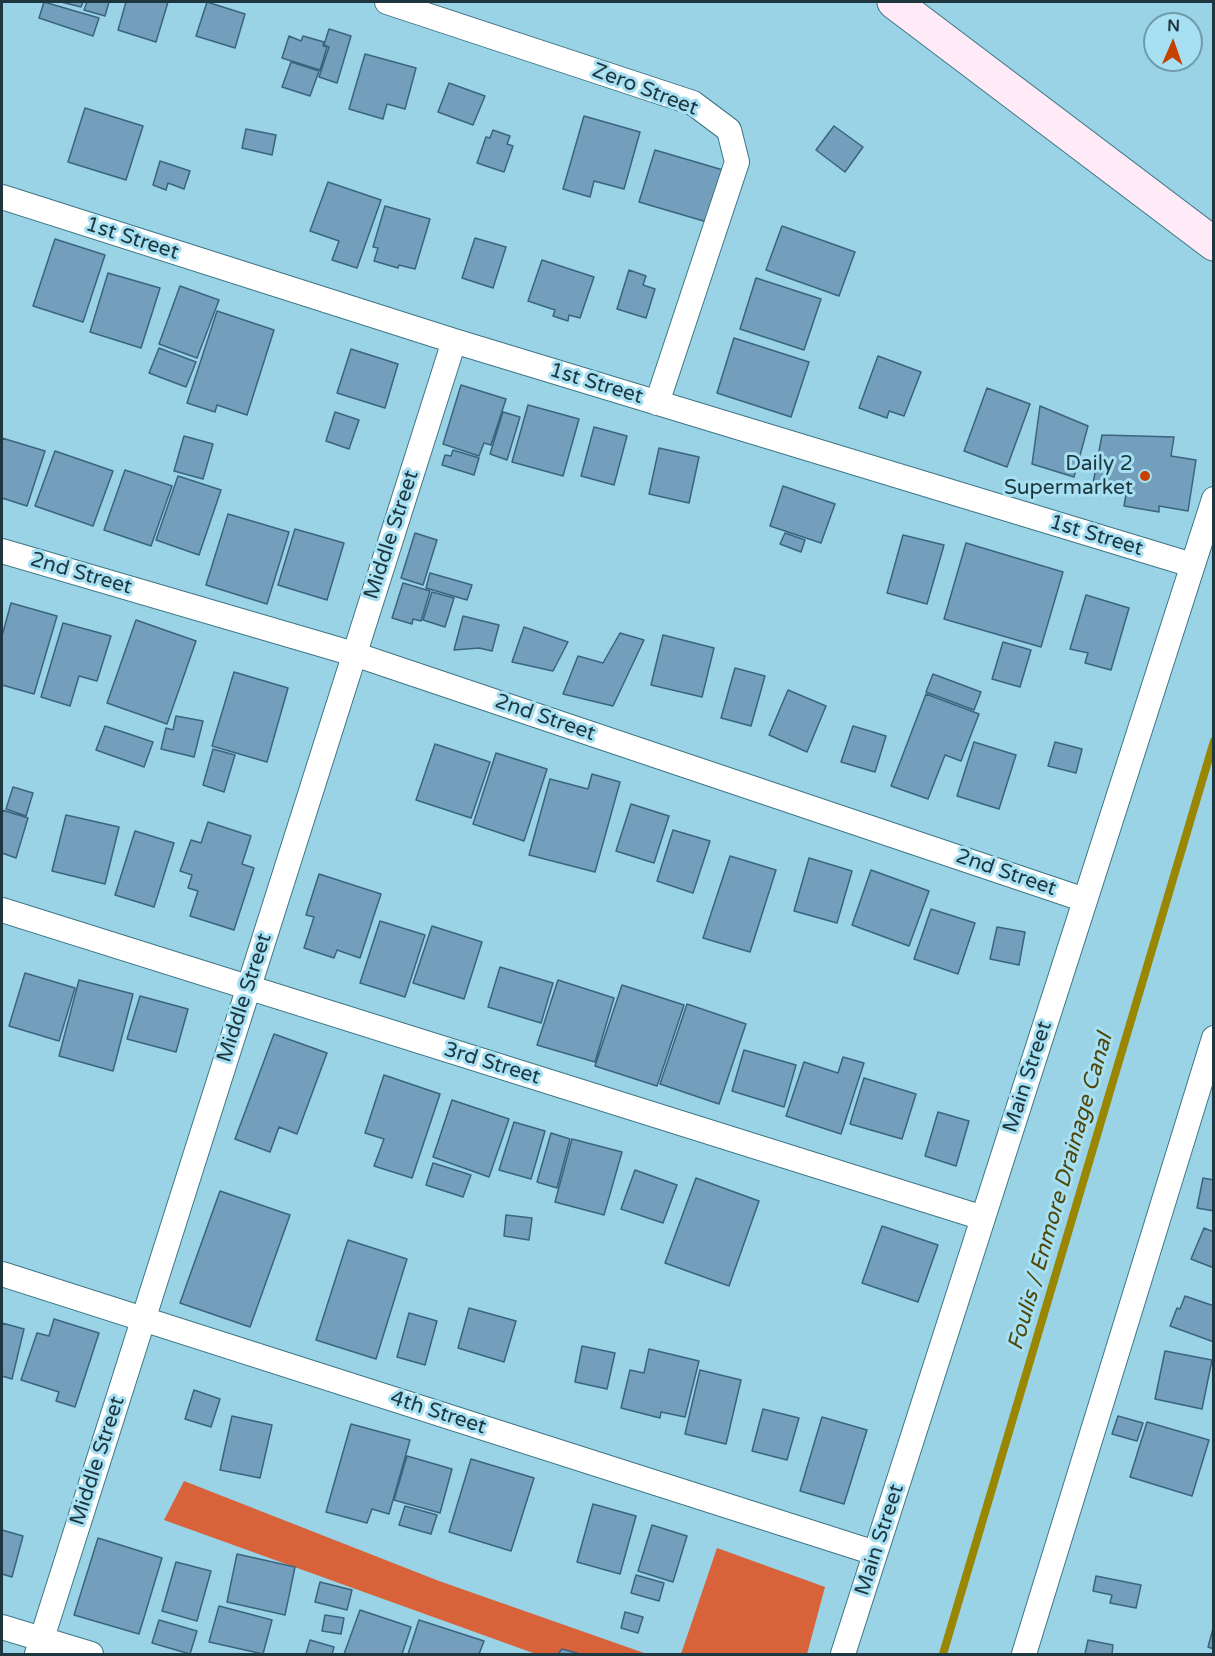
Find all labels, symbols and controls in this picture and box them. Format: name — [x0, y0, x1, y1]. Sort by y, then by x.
north arrow — [1143, 12, 1203, 72]
text: N — [1167, 16, 1180, 36]
street label: Zero Street — [589, 58, 701, 122]
street label: 1st Street — [82, 212, 182, 266]
street label: 1st Street — [546, 358, 646, 410]
place label: Daily 2 Supermarket — [1004, 451, 1133, 501]
street label: Middle Street — [359, 467, 425, 603]
marker: Daily 2 Supermarket — [1138, 469, 1152, 483]
street label: 1st Street — [1046, 510, 1146, 562]
street label: 2nd Street — [27, 547, 135, 601]
street label: 2nd Street — [491, 689, 599, 747]
street label: 2nd Street — [952, 844, 1060, 902]
street label: Middle Street — [212, 930, 278, 1066]
street label: Main Street — [998, 1018, 1058, 1136]
water label: Foulis / Enmore Drainage Canal — [1003, 1031, 1119, 1353]
street label: 3rd Street — [441, 1037, 543, 1091]
street label: 4th Street — [387, 1386, 489, 1440]
street label: Middle Street — [65, 1393, 131, 1529]
street label: Main Street — [850, 1481, 910, 1599]

